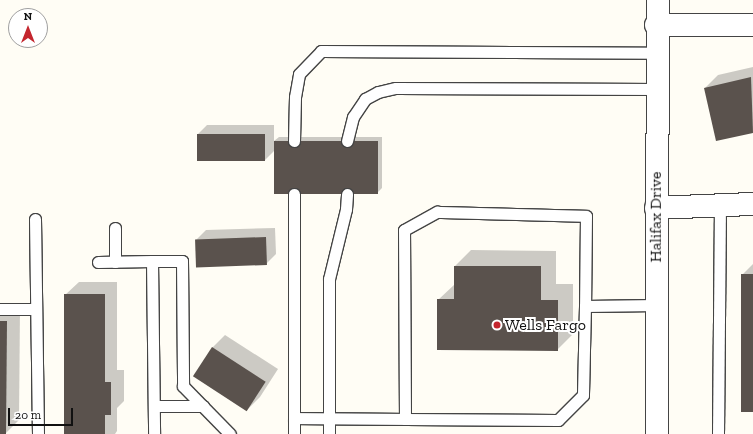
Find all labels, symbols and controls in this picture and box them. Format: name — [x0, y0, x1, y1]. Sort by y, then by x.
north arrow — [8, 8, 48, 48]
text: N — [24, 10, 32, 23]
street label: Halifax Drive — [646, 172, 666, 262]
place label: Wells Fargo — [505, 315, 586, 335]
marker: Wells Fargo — [492, 320, 502, 330]
scale bar — [10, 400, 75, 426]
text: 20 m — [15, 408, 41, 422]

